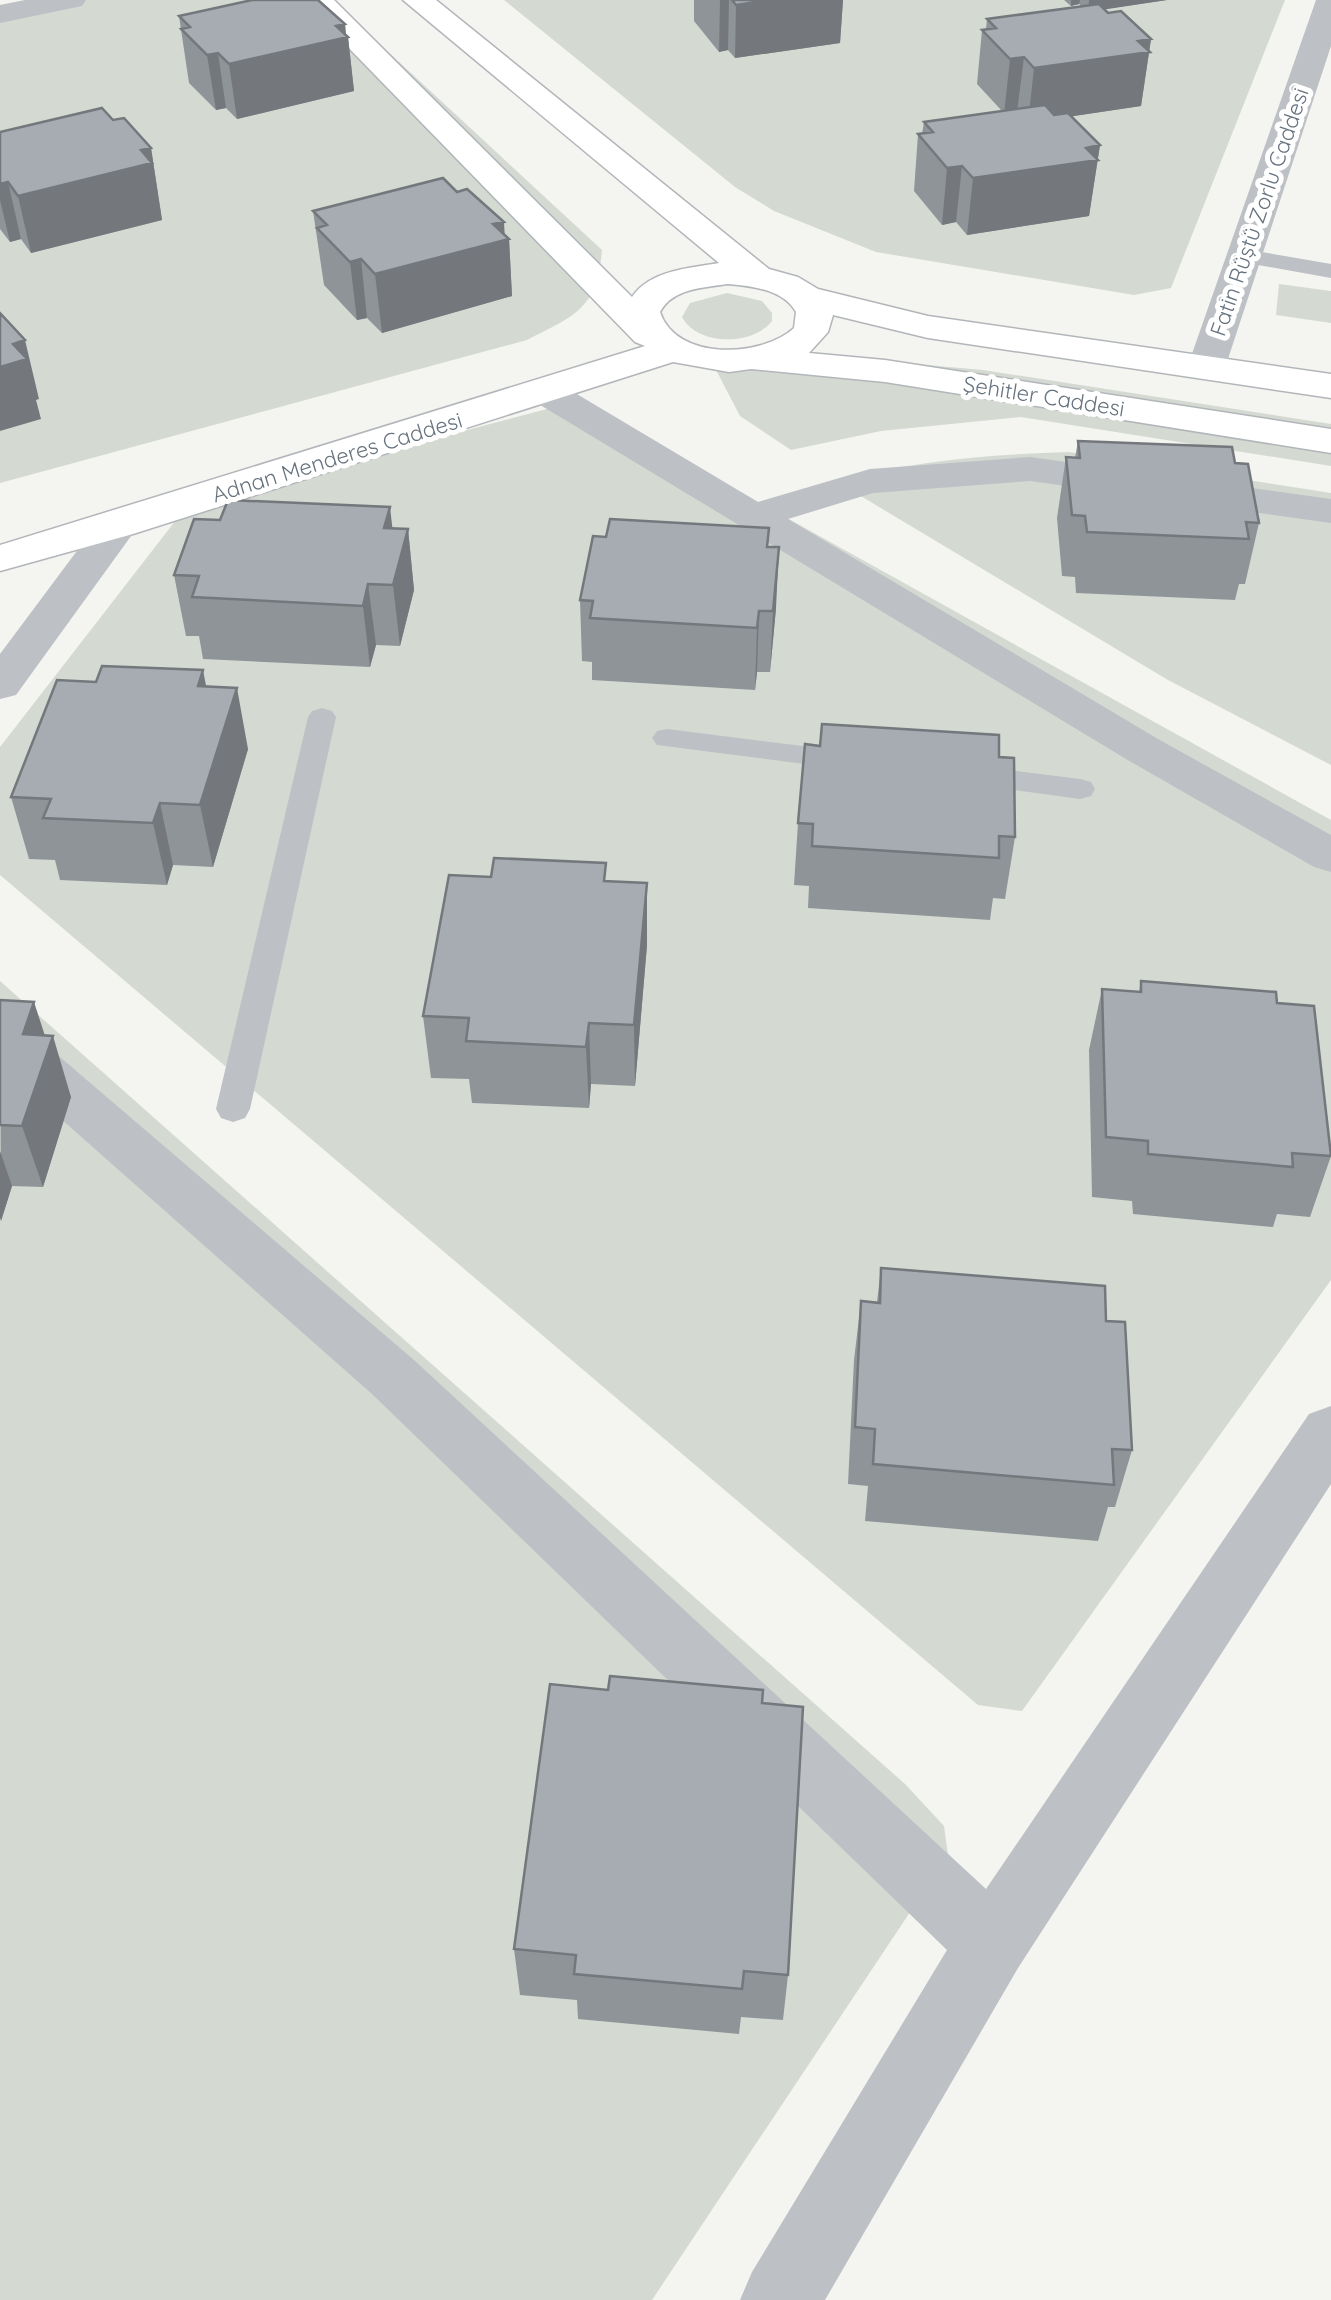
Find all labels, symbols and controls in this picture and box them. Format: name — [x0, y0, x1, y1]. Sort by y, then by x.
street label: Fatin Rüştü Zorlu Caddesi — [1203, 84, 1315, 340]
street label: Şehitler Caddesi — [961, 369, 1127, 423]
street label: Adnan Menderes Caddesi — [209, 406, 465, 508]

